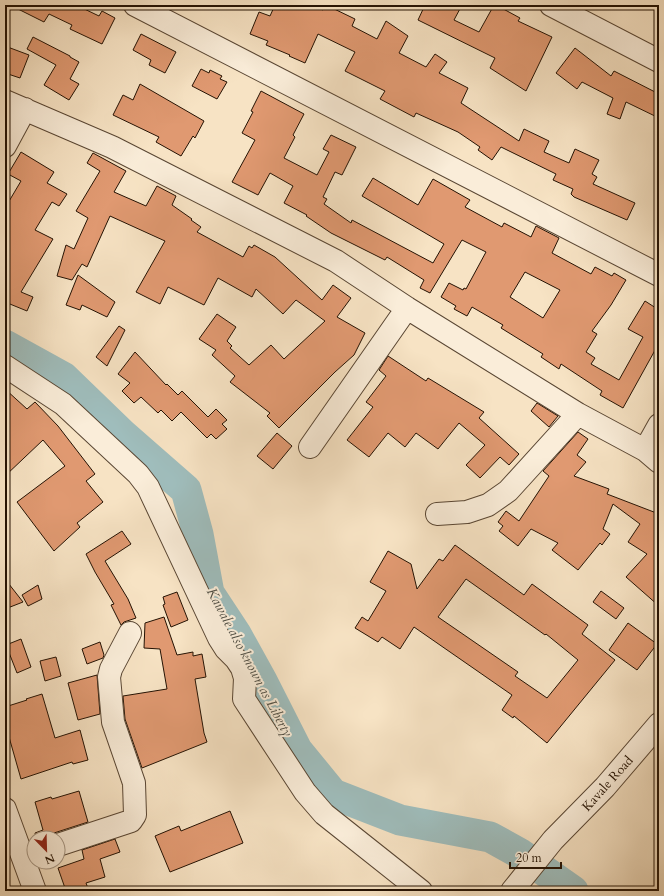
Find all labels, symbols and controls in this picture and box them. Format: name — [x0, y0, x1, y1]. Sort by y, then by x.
water label: Kawale also known as Liberty — [202, 584, 297, 740]
street label: Kavale Road — [578, 752, 637, 815]
north arrow — [26, 830, 66, 870]
scale bar — [510, 844, 561, 870]
text: N — [42, 850, 57, 868]
text: 20 m — [516, 850, 543, 866]

